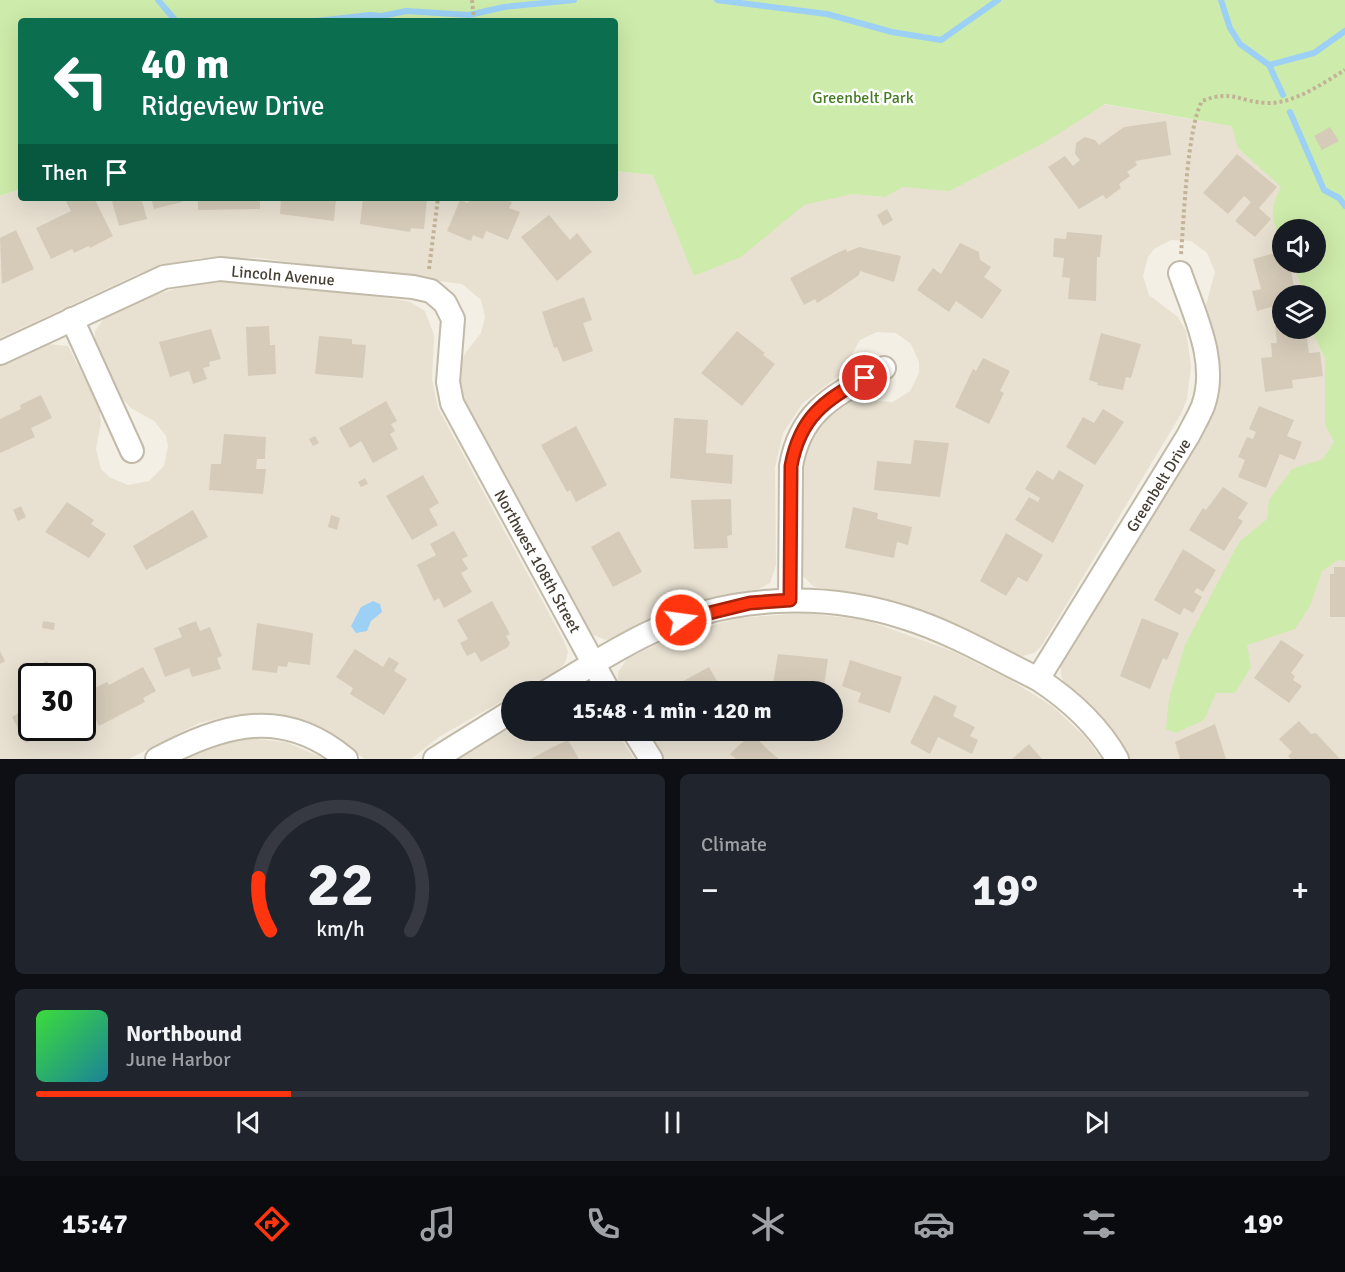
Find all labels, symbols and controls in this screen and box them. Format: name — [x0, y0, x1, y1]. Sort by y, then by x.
text: 40 m — [141, 39, 230, 90]
icon: left — [42, 42, 120, 120]
park label: Greenbelt Park — [812, 88, 914, 108]
text: Ridgeview Drive — [141, 90, 325, 123]
icon: arrive — [100, 156, 133, 189]
text: Then — [42, 159, 88, 186]
map controls — [1272, 219, 1326, 339]
button: sound — [1272, 219, 1326, 273]
street label: Lincoln Avenue — [230, 262, 336, 290]
button: layers — [1272, 285, 1326, 339]
pin — [839, 352, 890, 403]
icon: arrive — [848, 361, 881, 394]
street label: Greenbelt Drive — [1122, 435, 1196, 536]
street label: Northwest 108th Street — [489, 486, 585, 637]
position arrow — [649, 588, 713, 652]
speed limit sign: 30 — [18, 663, 96, 741]
text: 15:48 · 1 min · 120 m — [572, 697, 772, 724]
text: Climate — [701, 832, 767, 857]
text: 22 — [306, 846, 374, 923]
text: 19° — [972, 863, 1038, 918]
text: − — [701, 870, 719, 911]
text: + — [1291, 870, 1309, 911]
text: km/h — [316, 916, 364, 942]
text: Northbound — [126, 1020, 242, 1047]
text: June Harbor — [126, 1047, 231, 1072]
icon: previous — [232, 1106, 265, 1139]
icon: pause — [656, 1106, 689, 1139]
icon: next — [1080, 1106, 1113, 1139]
icon: directions — [251, 1203, 293, 1245]
icon: music — [417, 1203, 459, 1245]
icon: phone — [582, 1203, 624, 1245]
icon: climate — [747, 1203, 789, 1245]
icon: car — [913, 1203, 955, 1245]
icon: filters — [1078, 1203, 1120, 1245]
text: 15:47 — [62, 1208, 128, 1241]
text: 19° — [1243, 1208, 1283, 1241]

